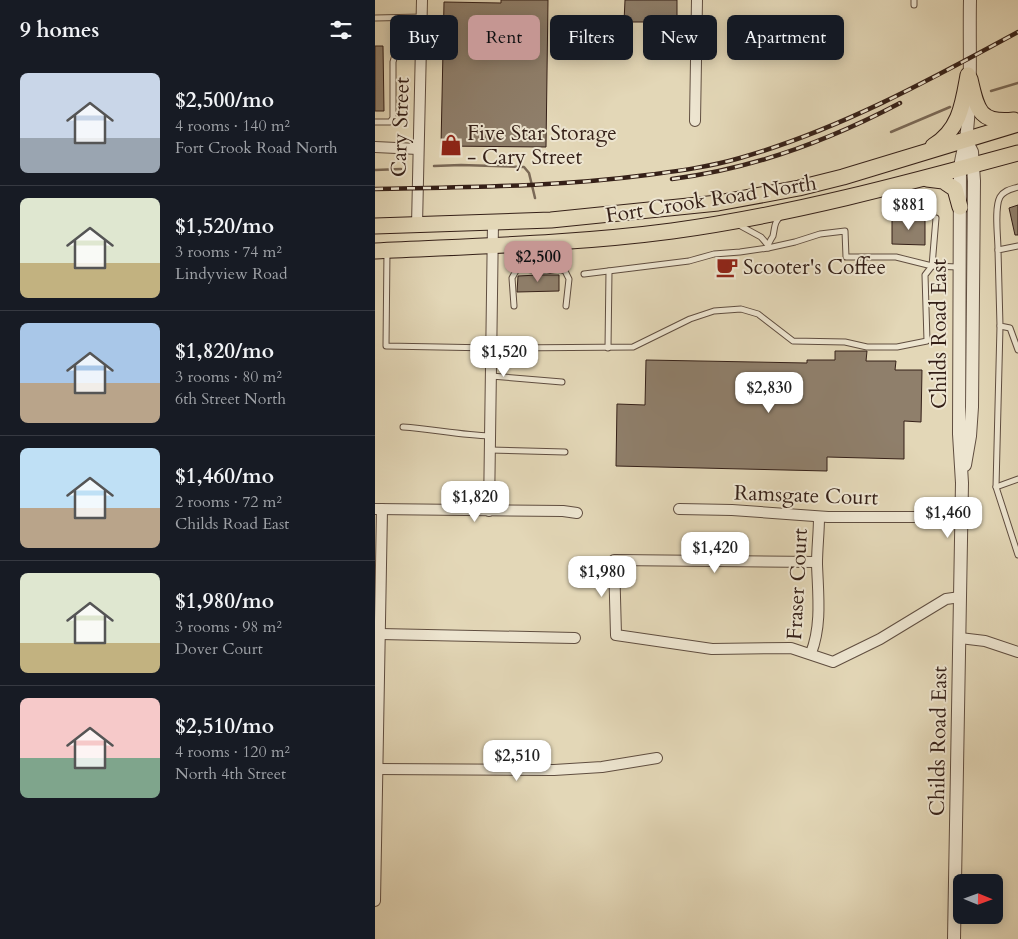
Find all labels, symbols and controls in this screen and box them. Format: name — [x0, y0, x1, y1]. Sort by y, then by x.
chip: Buy — [390, 15, 458, 60]
chip: Rent — [468, 15, 540, 60]
chip: Filters — [550, 15, 633, 60]
chip: New — [643, 15, 717, 60]
chip: Apartment — [727, 15, 844, 60]
text: 9 homes — [20, 16, 99, 45]
icon: filters — [327, 16, 355, 44]
street label: Cary Street — [384, 76, 417, 178]
text: $2,500/mo — [175, 86, 274, 115]
icon: home — [60, 93, 120, 153]
text: 4 rooms · 140 m² — [175, 115, 290, 137]
place label: Five Star Storage - Cary Street — [467, 119, 617, 172]
shop icon: Five Star Storage - Cary Street — [438, 132, 464, 158]
text: Fort Crook Road North — [175, 137, 338, 159]
street label: Fort Crook Road North — [603, 168, 819, 231]
pin: $881 — [879, 188, 939, 231]
text: $881 — [893, 194, 925, 216]
text: $1,520/mo — [175, 212, 274, 241]
icon: home — [60, 218, 120, 278]
pin: $2,500 — [497, 240, 579, 283]
text: 3 rooms · 74 m² — [175, 241, 282, 263]
text: $2,500 — [515, 246, 561, 268]
place label: Scooter's Coffee — [743, 253, 886, 282]
cafe icon: Scooter's Coffee — [714, 254, 740, 280]
street label: Childs Road East — [925, 259, 954, 409]
text: Lindyview Road — [175, 263, 287, 285]
pin: $1,520 — [463, 336, 545, 378]
text: $1,820/mo — [175, 337, 274, 366]
text: $1,520 — [481, 341, 527, 363]
icon: home — [60, 343, 120, 403]
text: 3 rooms · 80 m² — [175, 366, 282, 388]
pin: $2,830 — [728, 372, 810, 414]
text: $2,830 — [746, 377, 792, 399]
text: 6th Street North — [175, 388, 286, 410]
text: $1,460/mo — [175, 462, 274, 491]
icon: home — [60, 468, 120, 528]
street label: Ramsgate Court — [733, 478, 879, 513]
pin: $1,820 — [434, 480, 516, 523]
text: $1,820 — [452, 486, 498, 508]
text: 2 rooms · 72 m² — [175, 491, 282, 513]
pin: $1,460 — [907, 496, 989, 539]
text: $1,460 — [925, 502, 971, 524]
text: Childs Road East — [175, 513, 289, 535]
street label: Fraser Court — [780, 527, 815, 641]
pin: $1,420 — [674, 532, 756, 574]
text: $1,420 — [692, 537, 738, 559]
pin: $1,980 — [561, 556, 643, 598]
text: $1,980 — [579, 561, 625, 583]
text: $1,980/mo — [175, 587, 274, 616]
icon: home — [60, 593, 120, 653]
text: 3 rooms · 98 m² — [175, 616, 282, 638]
text: Dover Court — [175, 638, 263, 660]
street label: Childs Road East — [923, 665, 954, 816]
text: $2,510/mo — [175, 712, 274, 741]
icon: home — [60, 718, 120, 778]
pin: $2,510 — [476, 740, 558, 782]
text: 4 rooms · 120 m² — [175, 741, 290, 763]
text: $2,510 — [494, 745, 540, 767]
text: North 4th Street — [175, 763, 286, 785]
north arrow — [953, 874, 1003, 924]
map controls — [953, 874, 1003, 924]

